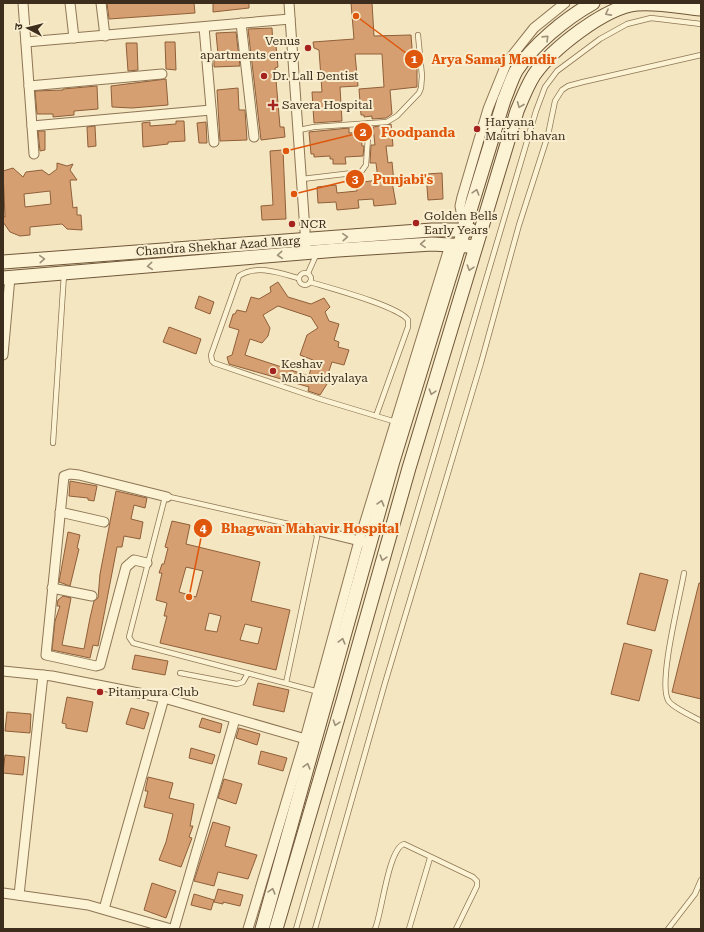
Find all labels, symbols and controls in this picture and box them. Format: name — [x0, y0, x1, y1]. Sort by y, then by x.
north arrow — [8, 8, 48, 48]
one-way arrow — [605, 8, 612, 16]
text: उ — [12, 22, 25, 31]
place label: Venus apartments entry — [200, 34, 301, 62]
one-way arrow — [541, 36, 549, 43]
marker: Venus apartments entry — [303, 43, 313, 53]
callout: Arya Samaj Mandir — [404, 47, 565, 72]
text: 1 — [411, 52, 418, 66]
text: Arya Samaj Mandir — [431, 52, 557, 67]
place label: Dr. Lall Dentist — [272, 69, 359, 83]
marker: Dr. Lall Dentist — [259, 71, 269, 81]
place label: Savera Hospital — [282, 98, 373, 112]
marker: Savera Hospital — [267, 99, 279, 111]
one-way arrow — [516, 101, 524, 108]
place label: Haryana Maitri bhavan — [485, 115, 566, 143]
callout: Foodpanda — [353, 119, 463, 144]
marker: Haryana Maitri bhavan — [472, 124, 482, 134]
text: 2 — [360, 125, 367, 139]
text: Foodpanda — [381, 125, 455, 140]
callout: Punjabi's — [345, 167, 442, 192]
text: 3 — [352, 172, 359, 186]
text: Punjabi's — [373, 172, 434, 187]
one-way arrow — [471, 189, 480, 196]
place label: Golden Bells Early Years — [424, 209, 498, 237]
place label: NCR — [300, 217, 327, 231]
marker: Golden Bells Early Years — [411, 218, 421, 228]
marker: NCR — [287, 219, 297, 229]
one-way arrow — [342, 232, 348, 241]
street label: Chandra Shekhar Azad Marg — [135, 233, 301, 259]
one-way arrow — [420, 240, 426, 249]
one-way arrow — [277, 250, 283, 259]
one-way arrow — [39, 254, 45, 263]
one-way arrow — [147, 261, 153, 270]
one-way arrow — [466, 264, 475, 271]
place label: Keshav Mahavidyalaya — [281, 357, 368, 385]
marker: Keshav Mahavidyalaya — [268, 366, 278, 376]
one-way arrow — [428, 389, 437, 396]
one-way arrow — [377, 499, 385, 506]
callout: Bhagwan Mahavir Hospital — [193, 516, 407, 541]
text: 4 — [200, 521, 207, 535]
text: Bhagwan Mahavir Hospital — [221, 521, 400, 536]
one-way arrow — [380, 554, 388, 561]
one-way arrow — [337, 638, 346, 645]
place label: Pitampura Club — [108, 685, 199, 699]
marker: Pitampura Club — [95, 687, 105, 697]
one-way arrow — [332, 719, 341, 726]
one-way arrow — [302, 763, 311, 770]
one-way arrow — [267, 888, 276, 895]

